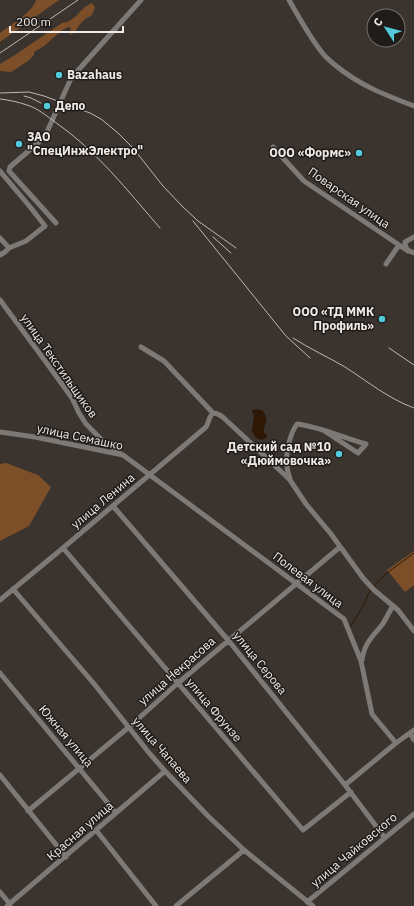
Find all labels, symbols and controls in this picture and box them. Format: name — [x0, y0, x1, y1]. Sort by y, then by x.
scale bar — [10, 8, 123, 34]
north arrow — [366, 8, 406, 48]
text: 200 m — [16, 14, 51, 29]
text: С — [370, 15, 386, 29]
place label: Bazahaus — [67, 67, 122, 82]
marker: Bazahaus — [54, 70, 64, 80]
place label: Депо — [55, 98, 86, 113]
marker: Депо — [42, 101, 52, 111]
place label: ЗАО "СпецИнжЭлектро" — [27, 129, 143, 158]
marker: ЗАО "СпецИнжЭлектро" — [14, 139, 24, 149]
place label: ООО «Формс» — [269, 145, 351, 160]
marker: ООО «Формс» — [354, 148, 364, 158]
street label: Поварская улица — [305, 164, 394, 232]
place label: ООО «ТД ММК Профиль» — [293, 304, 374, 333]
street label: улица Текстильщиков — [18, 311, 101, 421]
marker: ООО «ТД ММК Профиль» — [377, 314, 387, 324]
street label: улица Семашко — [36, 420, 125, 453]
place label: Детский сад №10 «Дюймовочка» — [227, 439, 331, 468]
marker: Детский сад №10 «Дюймовочка» — [334, 449, 344, 459]
street label: улица Ленина — [68, 469, 138, 532]
street label: Полевая улица — [270, 548, 347, 611]
street label: улица Серова — [230, 628, 291, 698]
street label: улица Некрасова — [135, 633, 219, 708]
street label: улица Фрунзе — [183, 675, 246, 745]
street label: Южная улица — [36, 702, 97, 770]
street label: улица Чапаева — [129, 713, 196, 786]
street label: Красная улица — [43, 797, 116, 864]
street label: улица Чайковского — [307, 809, 400, 890]

